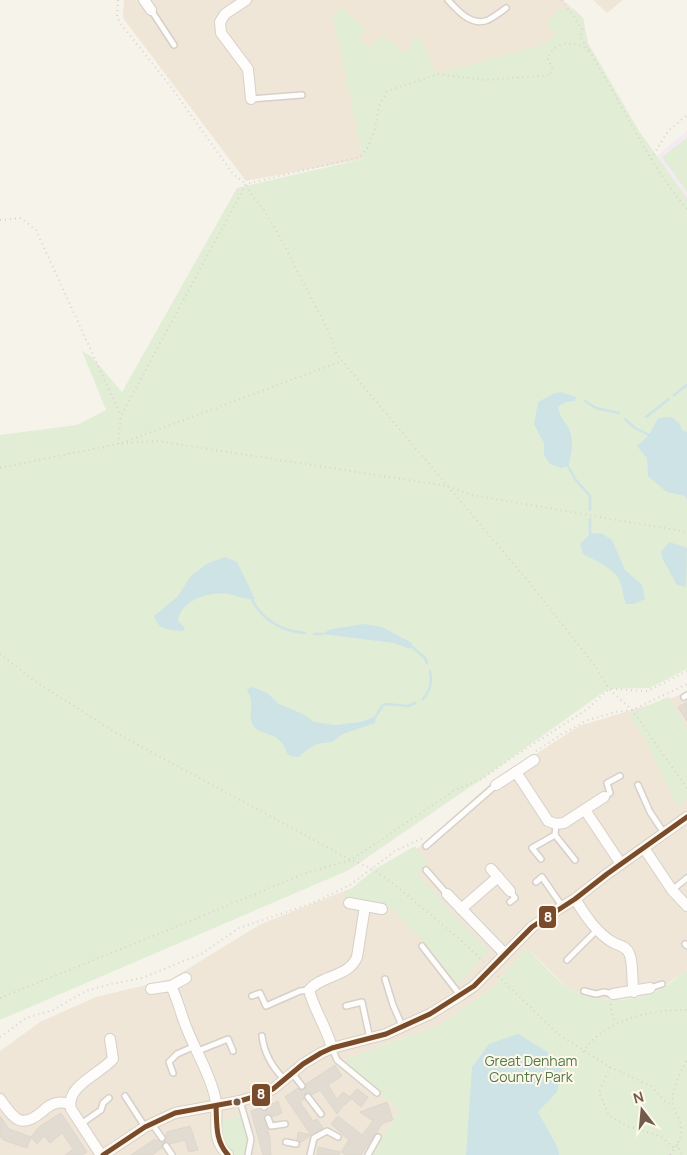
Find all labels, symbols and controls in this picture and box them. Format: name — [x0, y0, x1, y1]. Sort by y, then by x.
line badge: 8 — [538, 905, 557, 929]
text: 8 — [544, 907, 552, 926]
park label: Great Denham Country Park — [485, 1051, 577, 1086]
line badge: 8 — [251, 1083, 271, 1107]
text: 8 — [257, 1084, 265, 1103]
north arrow — [617, 1085, 667, 1135]
text: N — [631, 1087, 646, 1108]
unlabelled marker — [232, 1097, 242, 1107]

